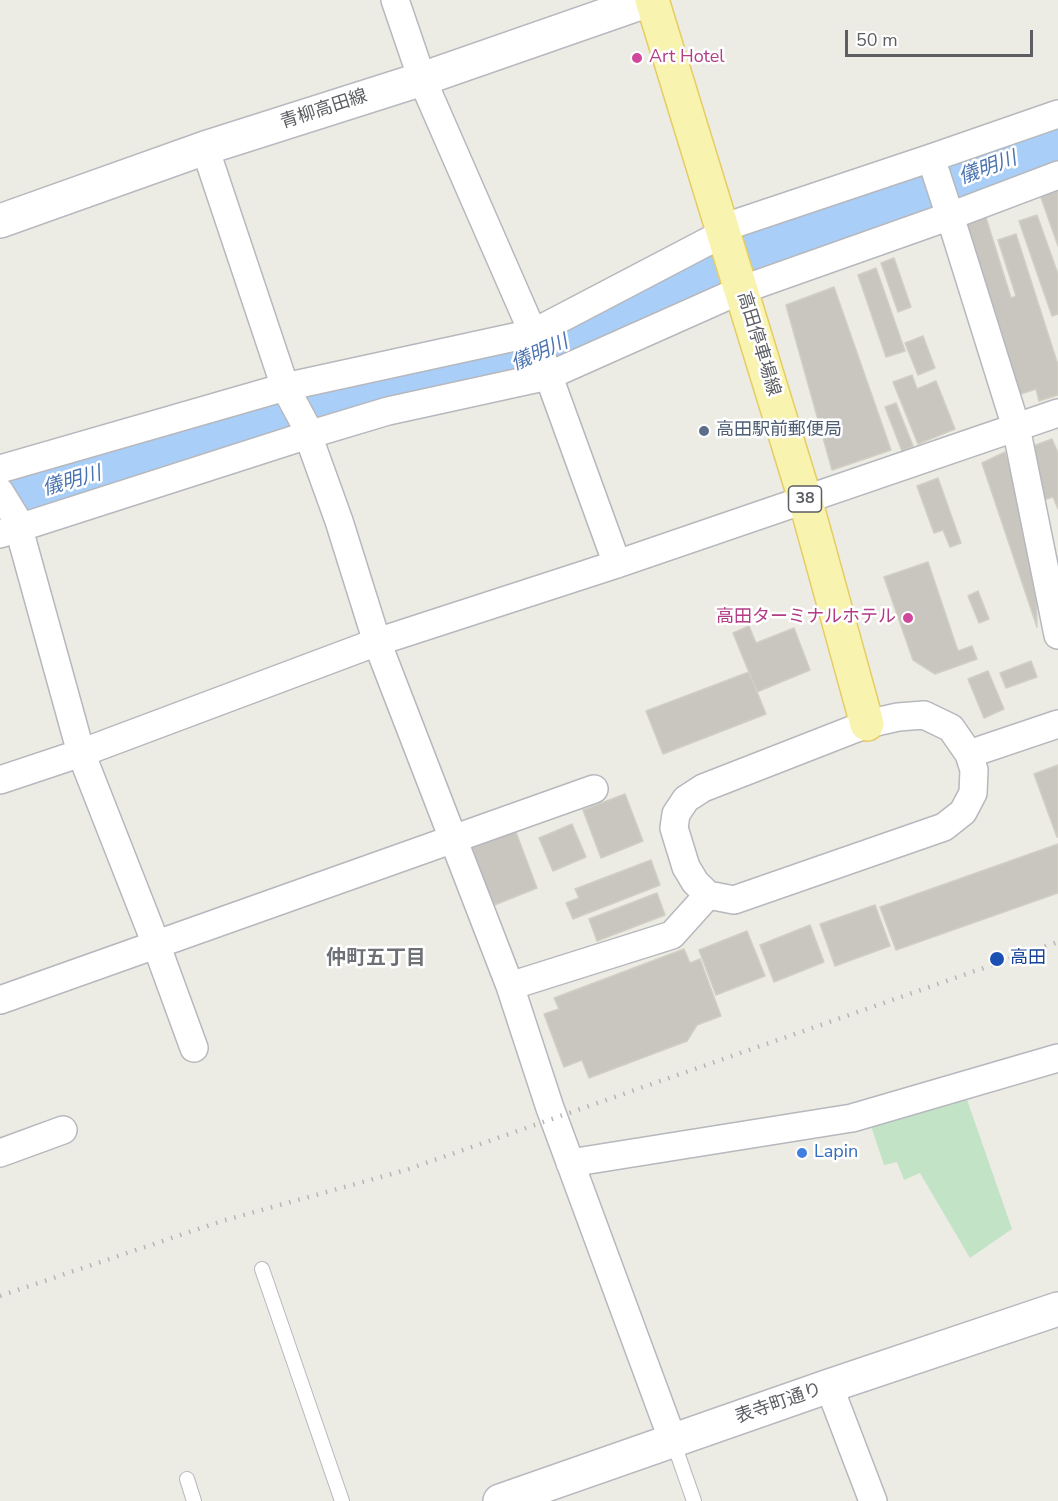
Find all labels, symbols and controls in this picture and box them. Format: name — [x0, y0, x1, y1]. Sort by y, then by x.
scale bar — [848, 18, 1036, 56]
text: 50 m — [856, 28, 898, 52]
place label: Art Hotel — [649, 47, 725, 69]
marker: Art Hotel — [630, 51, 644, 65]
street label: 青柳高田線 — [278, 86, 370, 134]
water label: 儀明川 — [956, 147, 1020, 191]
street label: 高田停車場線 — [732, 289, 784, 399]
water label: 儀明川 — [508, 331, 572, 377]
place label: 高田駅前郵便局 — [716, 420, 842, 442]
marker: 高田駅前郵便局 — [697, 424, 711, 438]
water label: 儀明川 — [40, 462, 104, 502]
road number: 38 — [788, 486, 822, 512]
place label: 高田ターミナルホテル — [716, 607, 896, 629]
marker: 高田ターミナルホテル — [901, 611, 915, 625]
district label: 仲町五丁目 — [326, 947, 426, 971]
place label: 高田 — [1010, 948, 1046, 970]
marker: 高田 — [988, 950, 1006, 968]
place label: Lapin — [814, 1142, 858, 1164]
marker: Lapin — [795, 1146, 809, 1160]
street label: 表寺町通り — [733, 1379, 825, 1429]

